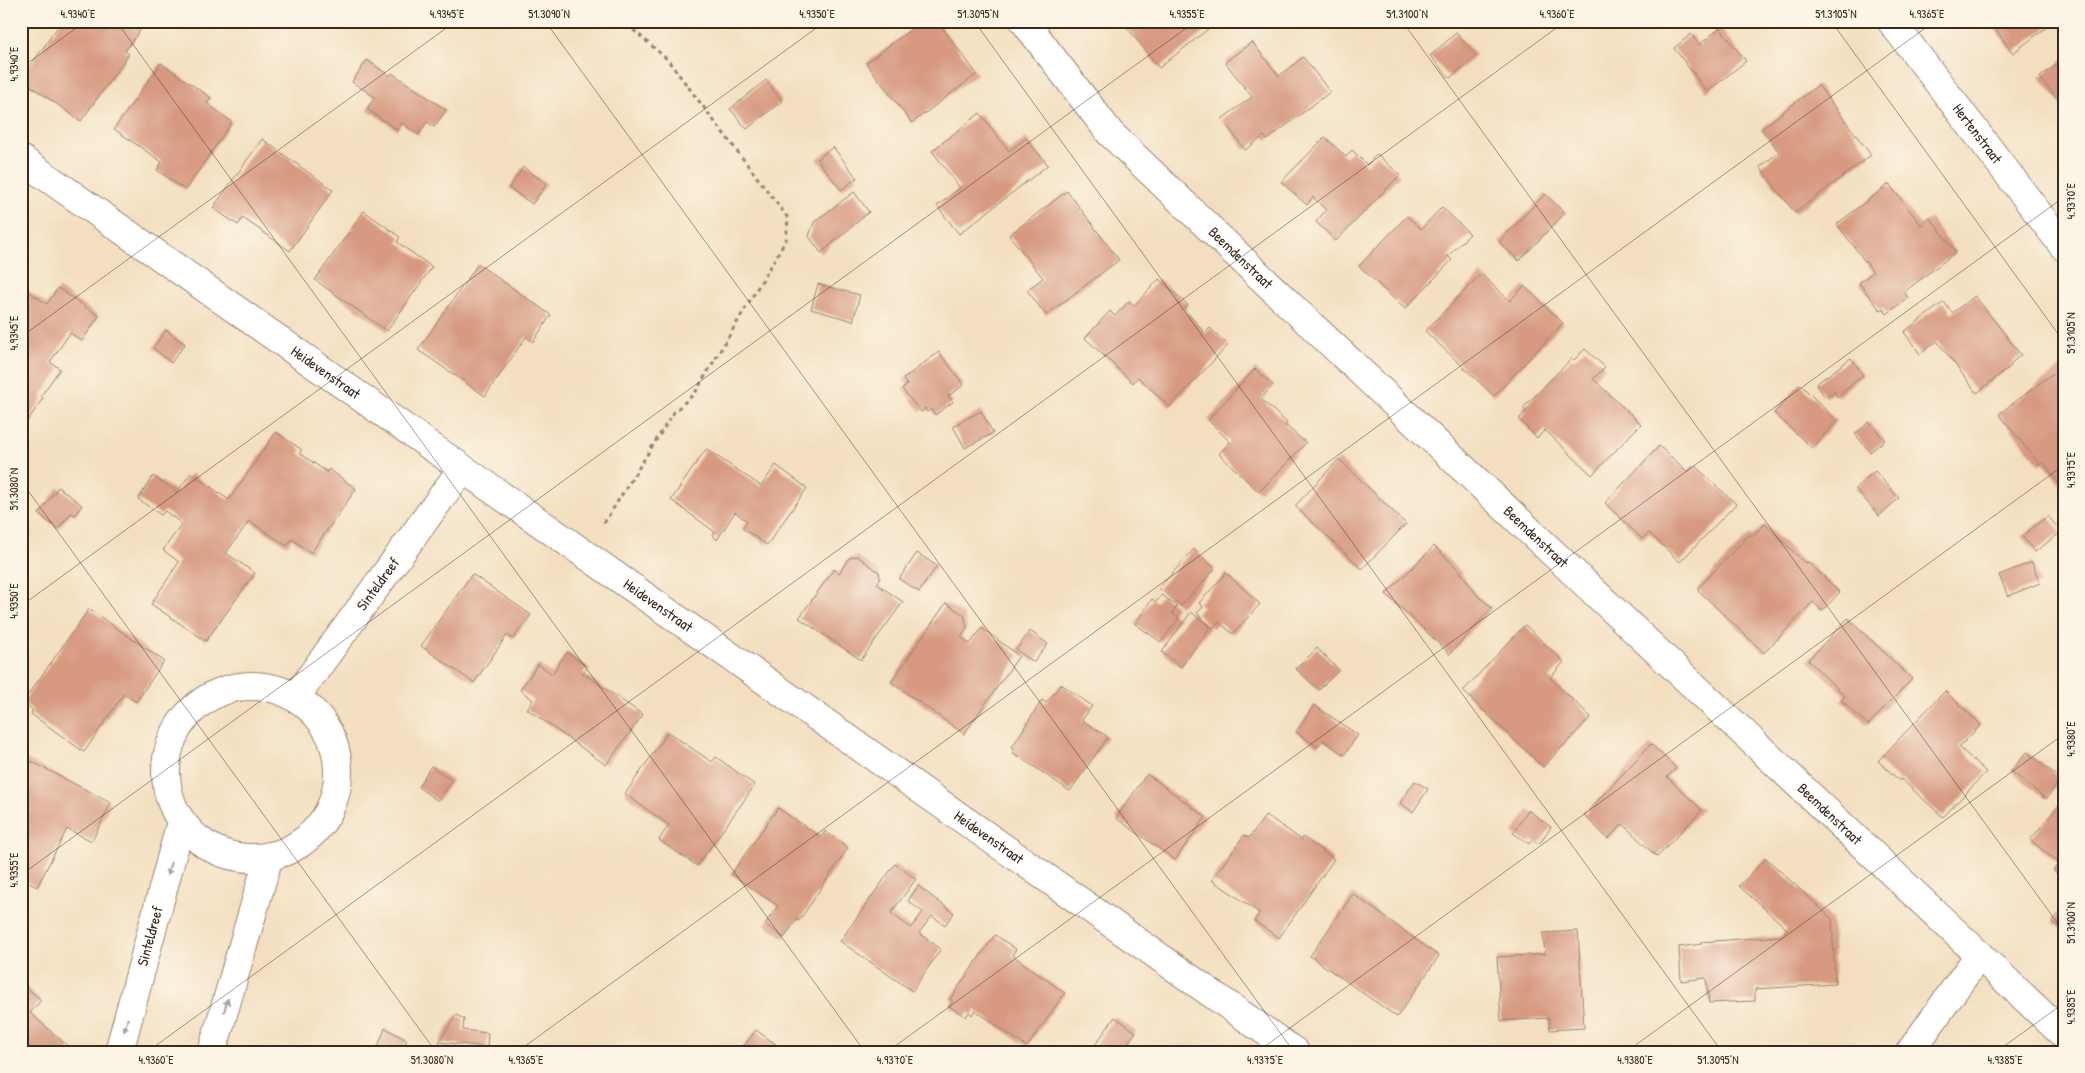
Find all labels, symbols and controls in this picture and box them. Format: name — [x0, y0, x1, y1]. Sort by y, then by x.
text: 4.9340°E — [61, 5, 96, 22]
text: 4.9345°E — [430, 5, 465, 22]
text: 51.3090°N — [528, 5, 570, 22]
text: 4.9350°E — [799, 5, 835, 22]
text: 51.3095°N — [957, 5, 999, 22]
text: 4.9355°E — [1169, 5, 1205, 22]
text: 51.3100°N — [1386, 5, 1428, 22]
text: 4.9360°E — [1539, 5, 1575, 22]
text: 51.3105°N — [1815, 5, 1857, 22]
text: 4.9365°E — [1910, 5, 1945, 22]
text: 4.9340°E — [5, 46, 22, 81]
street label: Hertenstraat — [1948, 99, 2008, 168]
text: 4.9370°E — [2062, 182, 2079, 219]
street label: Beemdenstraat — [1204, 222, 1279, 294]
text: 51.3105°N — [2062, 312, 2079, 354]
text: 4.9345°E — [5, 315, 22, 350]
street label: Heidevenstraat — [287, 340, 366, 404]
text: 4.9375°E — [2062, 451, 2079, 488]
text: 51.3080°N — [5, 468, 22, 510]
street label: Beemdenstraat — [1499, 501, 1574, 573]
street label: Sinteldreef — [351, 552, 405, 615]
street label: Heidevenstraat — [619, 573, 698, 637]
text: 4.9350°E — [5, 583, 22, 619]
text: 4.9380°E — [2062, 721, 2079, 757]
street label: Beemdenstraat — [1793, 778, 1868, 850]
street label: Heidevenstraat — [950, 805, 1029, 869]
text: 4.9355°E — [5, 852, 22, 888]
one-way arrow — [164, 861, 172, 876]
text: 51.3100°N — [2062, 902, 2079, 944]
street label: Sinteldreef — [132, 903, 168, 968]
text: 4.9385°E — [2062, 989, 2079, 1025]
one-way arrow — [222, 997, 230, 1013]
one-way arrow — [122, 1018, 130, 1033]
text: 4.9360°E — [138, 1051, 174, 1068]
text: 51.3080°N — [411, 1051, 453, 1068]
text: 4.9365°E — [509, 1051, 544, 1068]
text: 4.9370°E — [877, 1051, 914, 1068]
text: 4.9375°E — [1247, 1051, 1284, 1068]
text: 4.9380°E — [1617, 1051, 1653, 1068]
text: 51.3095°N — [1697, 1051, 1739, 1068]
text: 4.9385°E — [1987, 1051, 2023, 1068]

